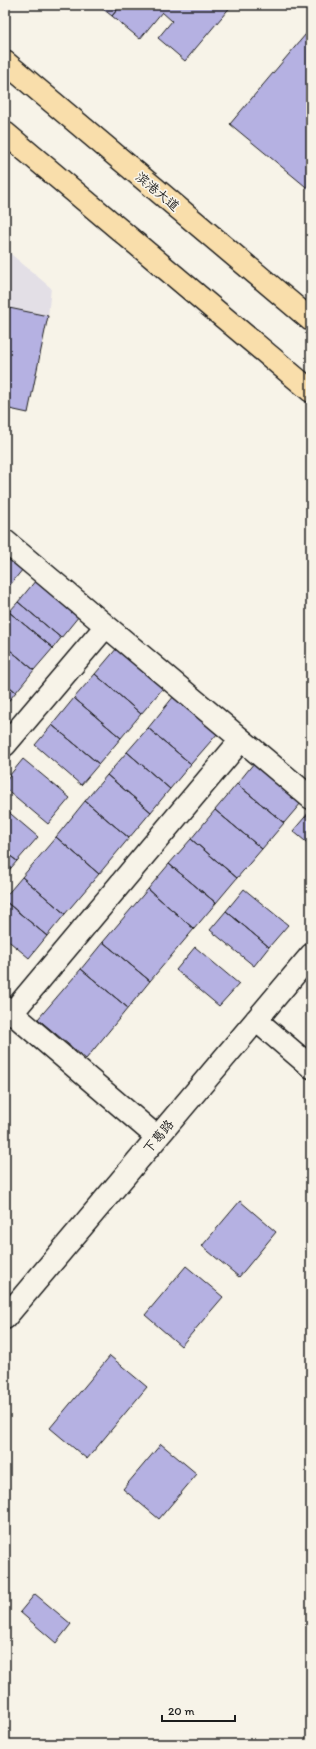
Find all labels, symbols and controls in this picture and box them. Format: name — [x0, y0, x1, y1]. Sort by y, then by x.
street label: 滨港大道 — [133, 169, 182, 214]
street label: 下葛路 — [140, 1117, 177, 1156]
scale bar — [162, 1697, 235, 1723]
text: 20 m — [168, 1704, 195, 1718]

